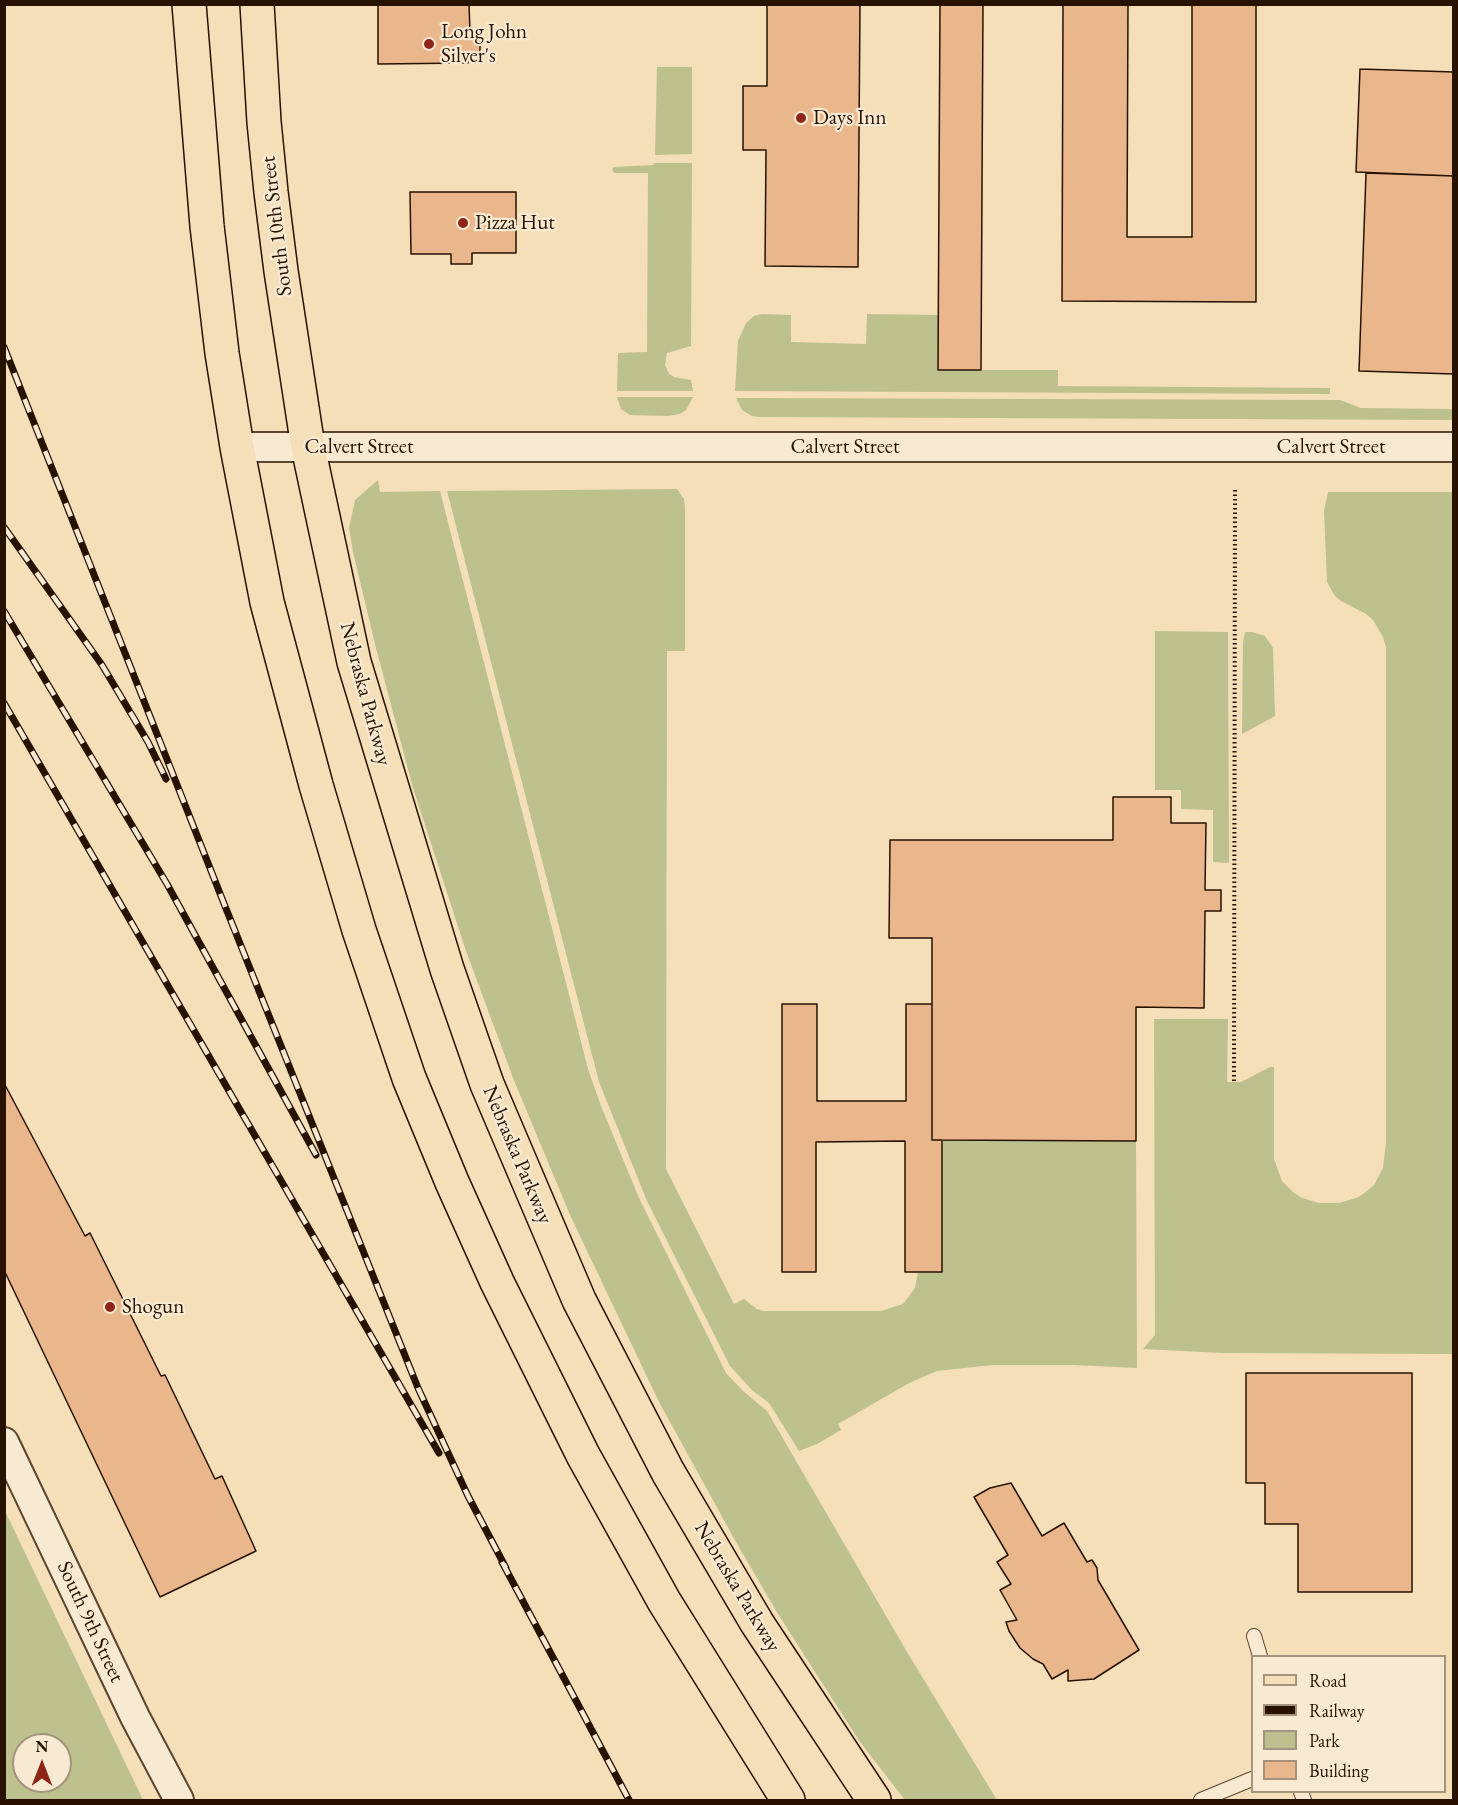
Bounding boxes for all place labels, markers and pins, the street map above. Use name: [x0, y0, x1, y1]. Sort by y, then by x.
place label: Long John Silver's: [441, 19, 527, 69]
marker: Long John Silver's: [422, 37, 436, 51]
place label: Days Inn: [813, 105, 886, 131]
marker: Days Inn: [794, 111, 808, 125]
place label: Pizza Hut: [475, 210, 555, 236]
marker: Pizza Hut: [456, 216, 470, 230]
place label: Shogun: [122, 1294, 184, 1320]
marker: Shogun: [103, 1300, 117, 1314]

